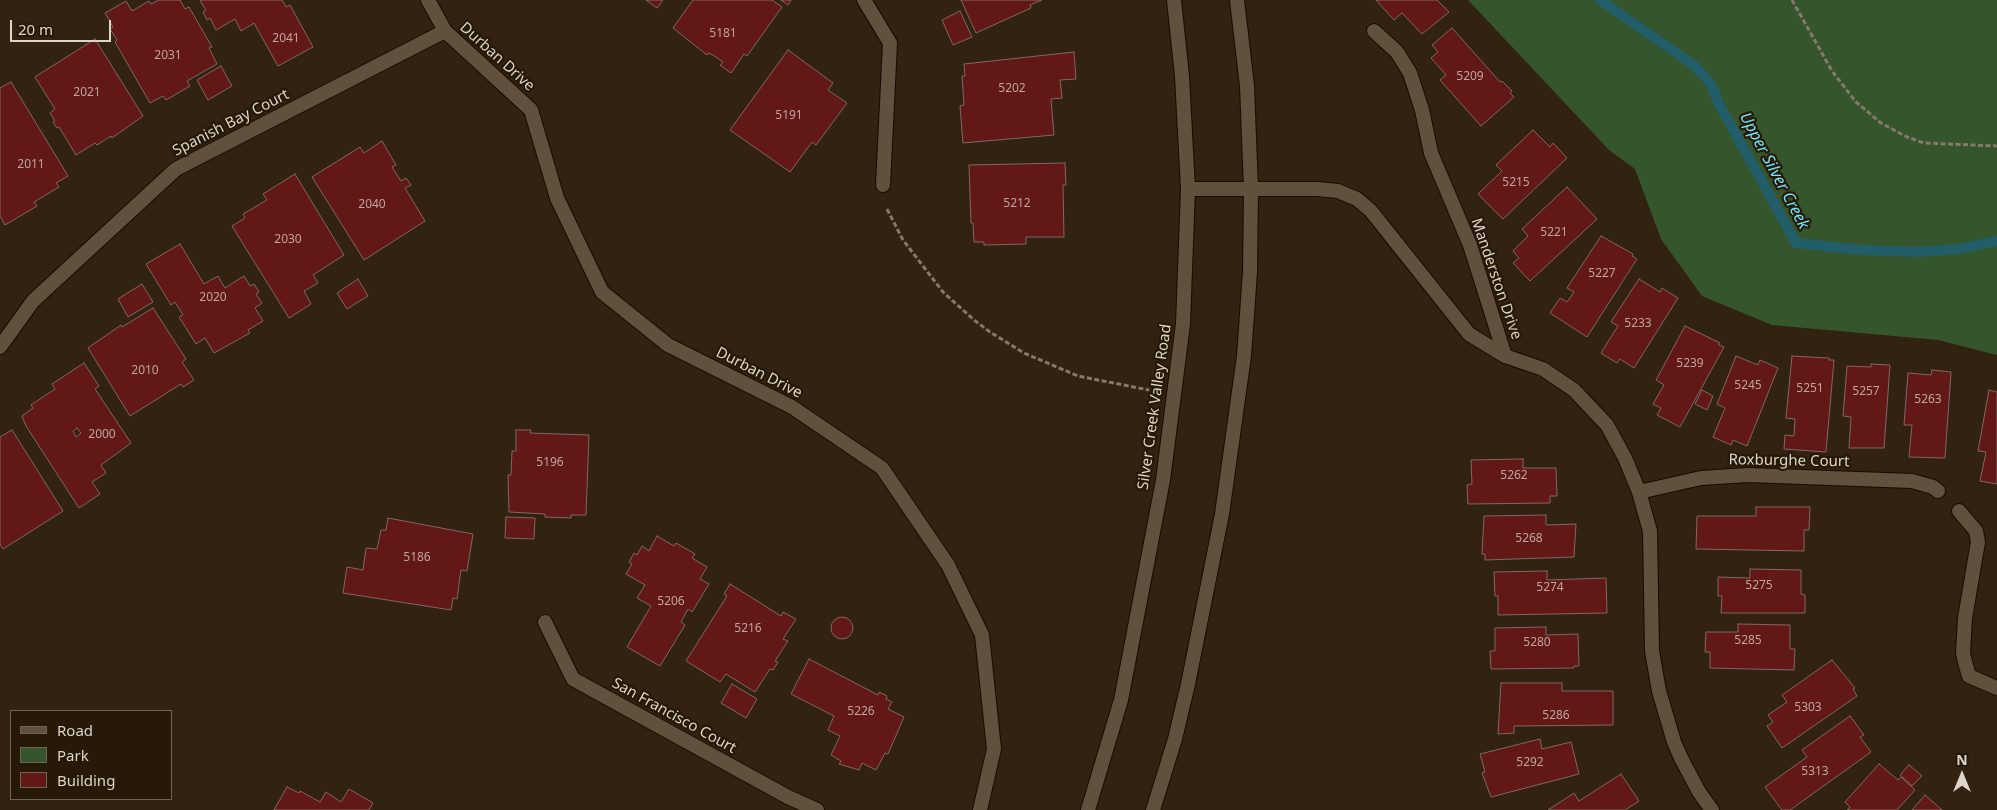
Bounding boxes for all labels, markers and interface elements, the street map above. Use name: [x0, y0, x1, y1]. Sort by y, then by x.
scale bar: [12, 10, 114, 42]
text: 20 m: [18, 19, 53, 39]
street label: Durban Drive: [456, 19, 538, 95]
house number: 5181: [709, 27, 737, 41]
house number: 2041: [272, 32, 300, 46]
house number: 2031: [154, 49, 182, 63]
house number: 5209: [1456, 70, 1484, 84]
house number: 5202: [998, 82, 1026, 96]
house number: 2021: [73, 86, 101, 100]
street label: Spanish Bay Court: [170, 86, 292, 160]
house number: 5191: [775, 109, 803, 123]
water label: Upper Silver Creek: [1735, 109, 1813, 233]
house number: 2011: [17, 158, 45, 172]
house number: 5215: [1502, 176, 1530, 190]
house number: 5212: [1003, 197, 1031, 211]
house number: 2040: [358, 198, 386, 212]
street label: Manderston Drive: [1467, 216, 1525, 342]
house number: 5221: [1540, 226, 1568, 240]
house number: 2030: [274, 233, 302, 247]
house number: 5227: [1588, 267, 1616, 281]
house number: 2020: [199, 291, 227, 305]
house number: 5233: [1624, 317, 1652, 331]
street label: Silver Creek Valley Road: [1134, 323, 1176, 491]
street label: Durban Drive: [713, 344, 805, 402]
house number: 5239: [1676, 357, 1704, 371]
house number: 2010: [131, 364, 159, 378]
house number: 5245: [1734, 379, 1762, 393]
house number: 5251: [1796, 382, 1824, 396]
house number: 5257: [1852, 385, 1880, 399]
house number: 5263: [1914, 393, 1942, 407]
house number: 2000: [88, 428, 116, 442]
street label: Roxburghe Court: [1728, 451, 1850, 471]
house number: 5196: [536, 456, 564, 470]
house number: 5262: [1500, 469, 1528, 483]
house number: 5268: [1515, 532, 1543, 546]
house number: 5186: [403, 551, 431, 565]
house number: 5275: [1745, 579, 1773, 593]
house number: 5274: [1536, 581, 1564, 595]
house number: 5206: [657, 595, 685, 609]
house number: 5216: [734, 622, 762, 636]
house number: 5285: [1734, 634, 1762, 648]
house number: 5280: [1523, 636, 1551, 650]
street label: San Francisco Court: [609, 674, 739, 758]
house number: 5303: [1794, 701, 1822, 715]
house number: 5226: [847, 705, 875, 719]
house number: 5286: [1542, 709, 1570, 723]
legend: [10, 710, 172, 800]
text: Road: [57, 720, 93, 740]
text: Park: [57, 745, 89, 765]
north arrow: [1937, 750, 1987, 800]
text: N: [1956, 750, 1968, 769]
house number: 5292: [1516, 756, 1544, 770]
house number: 5313: [1801, 765, 1829, 779]
text: Building: [57, 770, 115, 790]

